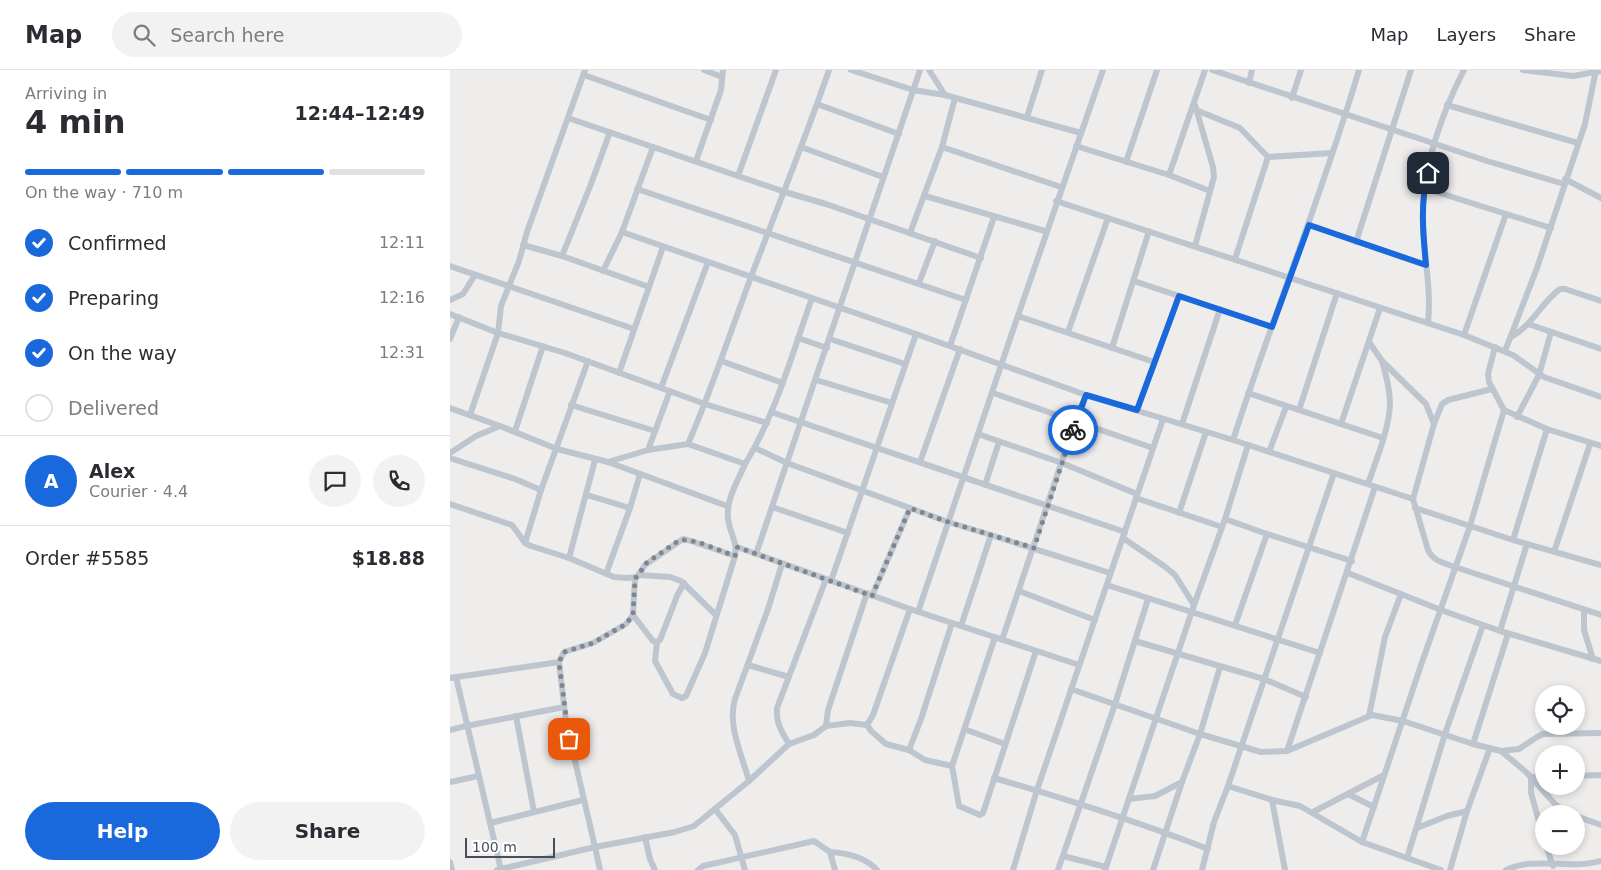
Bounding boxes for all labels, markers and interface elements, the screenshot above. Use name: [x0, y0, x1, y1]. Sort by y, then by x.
search box: [112, 12, 462, 57]
text: Map: [25, 21, 82, 49]
icon: search: [130, 21, 158, 49]
text: Search here: [170, 24, 284, 46]
text: Map: [1370, 24, 1408, 45]
text: Layers: [1436, 24, 1496, 45]
text: Share: [1524, 24, 1576, 45]
text: Arriving in: [25, 84, 107, 103]
text: 12:44–12:49: [295, 102, 425, 124]
text: 4 min: [25, 103, 126, 141]
pin: [1407, 152, 1449, 194]
icon: home: [1414, 159, 1442, 187]
text: On the way · 710 m: [25, 183, 183, 202]
icon: check: [25, 229, 53, 257]
text: Confirmed: [68, 232, 167, 254]
text: 12:11: [379, 233, 425, 252]
icon: check: [25, 284, 53, 312]
text: Preparing: [68, 287, 159, 309]
text: 12:16: [379, 288, 425, 307]
icon: check: [25, 339, 53, 367]
text: On the way: [68, 342, 177, 364]
text: 12:31: [379, 343, 425, 362]
text: Delivered: [68, 397, 159, 419]
courier: [1048, 405, 1098, 455]
icon: bike: [1059, 416, 1087, 444]
button: chat: [309, 455, 361, 507]
button: phone: [373, 455, 425, 507]
text: Alex: [89, 460, 135, 482]
text: A: [44, 470, 58, 492]
text: Courier · 4.4: [89, 482, 188, 501]
text: Order #5585: [25, 547, 149, 569]
text: $18.88: [352, 547, 425, 569]
map controls: [1535, 685, 1585, 855]
button: locate: [1535, 685, 1585, 735]
pin: [548, 718, 590, 760]
icon: bag: [555, 725, 583, 753]
button: +: [1535, 745, 1585, 795]
button: Help: [25, 802, 220, 860]
button: Share: [230, 802, 425, 860]
button: −: [1535, 805, 1585, 855]
scale bar: [465, 835, 555, 858]
text: 100 m: [472, 839, 517, 855]

